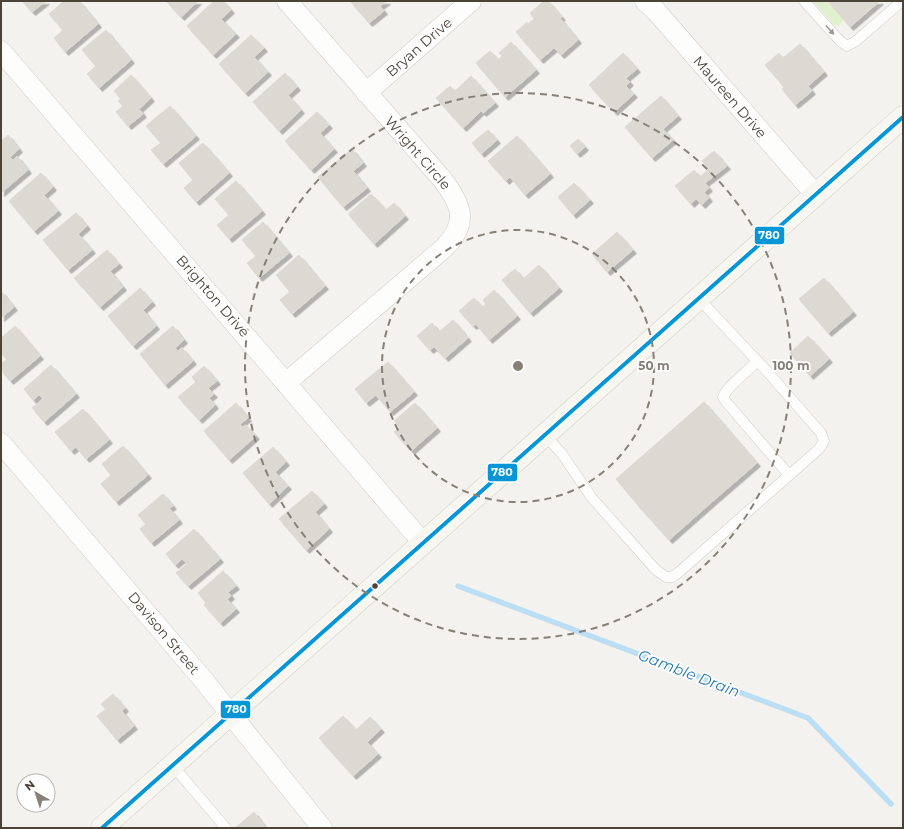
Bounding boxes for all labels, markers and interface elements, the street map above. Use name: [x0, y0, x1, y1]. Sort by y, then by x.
street label: Bryan Drive: [382, 13, 456, 81]
one-way arrow: [826, 25, 835, 35]
street label: Maureen Drive: [689, 52, 771, 142]
street label: Wright Circle: [381, 112, 455, 194]
line badge: 780: [754, 226, 785, 245]
text: 780: [758, 228, 780, 242]
street label: Brighton Drive: [172, 251, 254, 341]
text: 50 m: [638, 358, 670, 373]
text: 100 m: [773, 358, 809, 373]
centre of rings: [511, 359, 525, 373]
line badge: 780: [487, 463, 518, 482]
text: 780: [491, 465, 513, 479]
unlabelled marker: [370, 581, 380, 591]
street label: Davison Street: [124, 588, 204, 678]
water label: Gamble Drain: [635, 645, 743, 701]
line badge: 780: [220, 700, 251, 719]
text: 780: [225, 702, 247, 716]
north arrow: [16, 773, 56, 813]
text: N: [22, 777, 38, 793]

